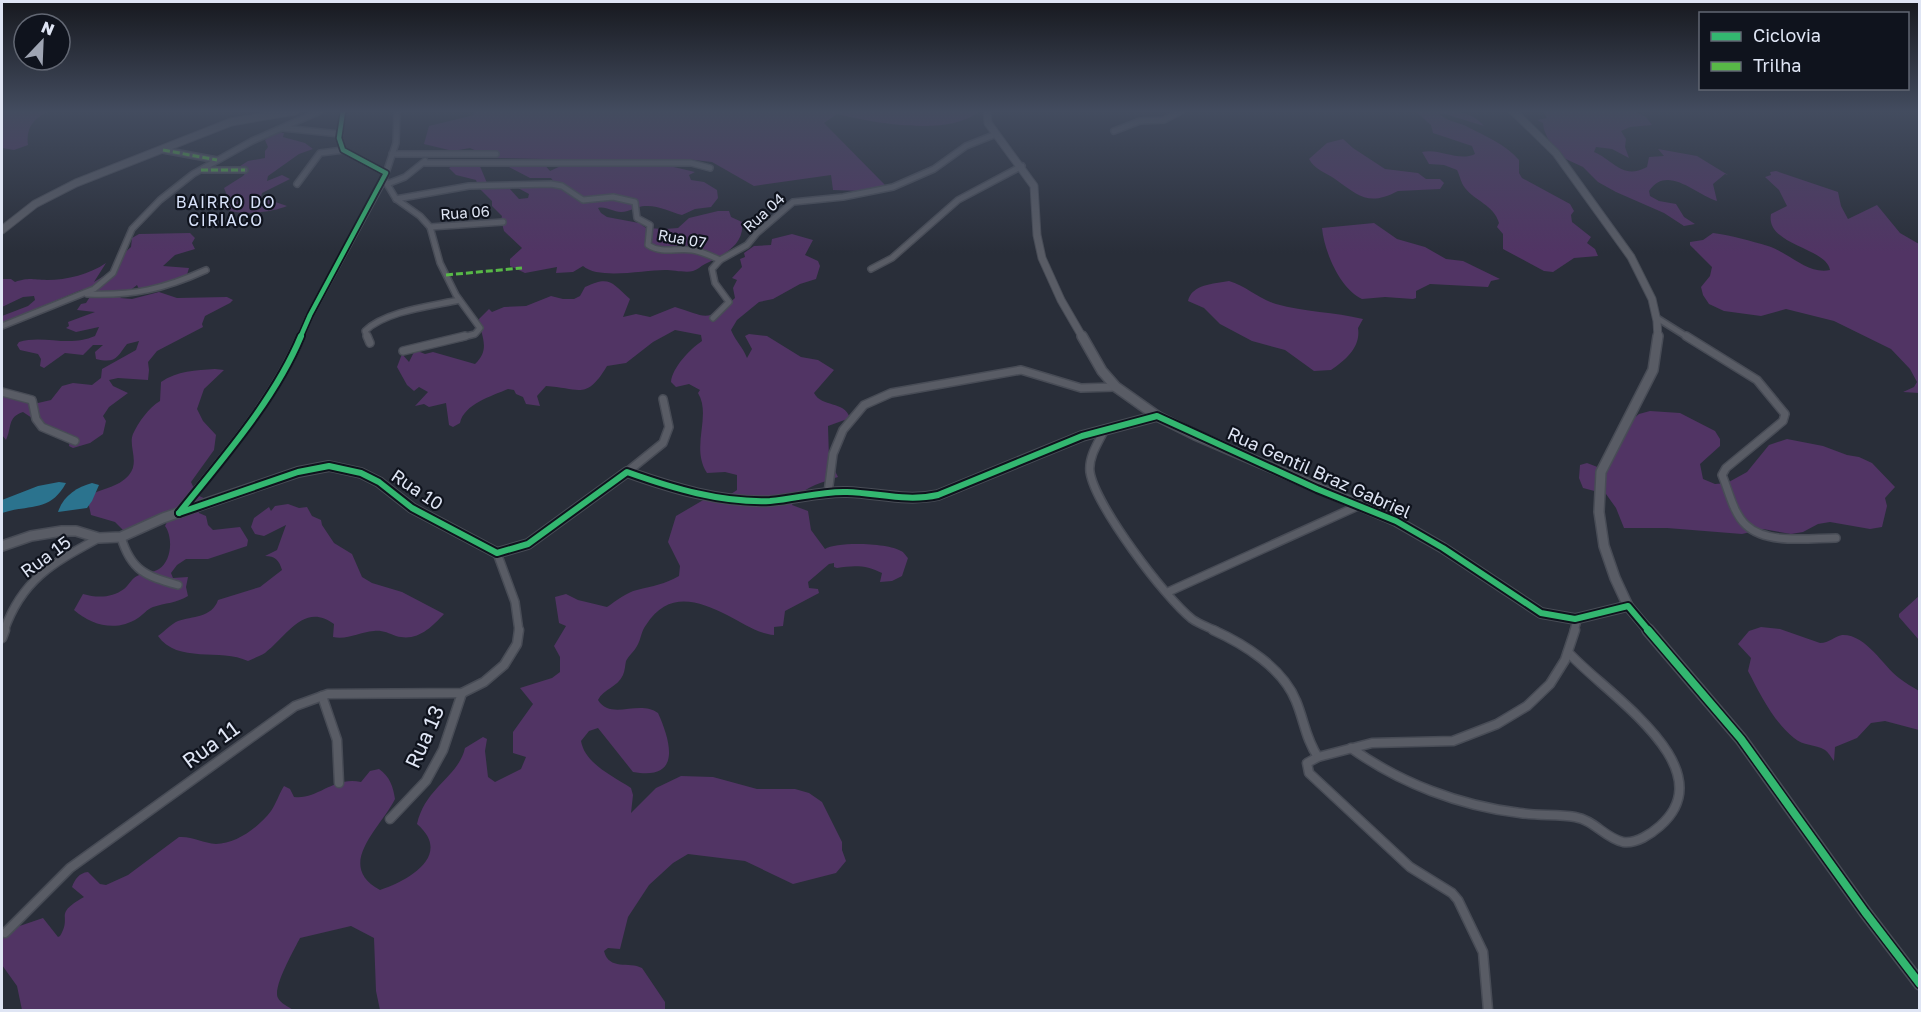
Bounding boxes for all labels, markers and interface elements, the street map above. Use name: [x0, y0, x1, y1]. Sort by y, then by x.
north arrow: [12, 12, 72, 72]
legend: [1699, 12, 1909, 90]
text: N: [38, 17, 57, 40]
text: Ciclovia: [1753, 24, 1821, 46]
text: Trilha: [1753, 54, 1801, 76]
street label: Rua 04: [739, 189, 788, 236]
district label: BAIRRO DO CIRIACO: [176, 192, 276, 230]
street label: Rua 06: [440, 201, 490, 223]
street label: Rua 07: [657, 225, 708, 251]
street label: Rua Gentil Braz Gabriel: [1224, 422, 1415, 523]
street label: Rua 10: [388, 464, 447, 514]
street label: Rua 15: [16, 531, 75, 582]
street label: Rua 13: [399, 701, 449, 772]
street label: Rua 11: [177, 715, 244, 774]

